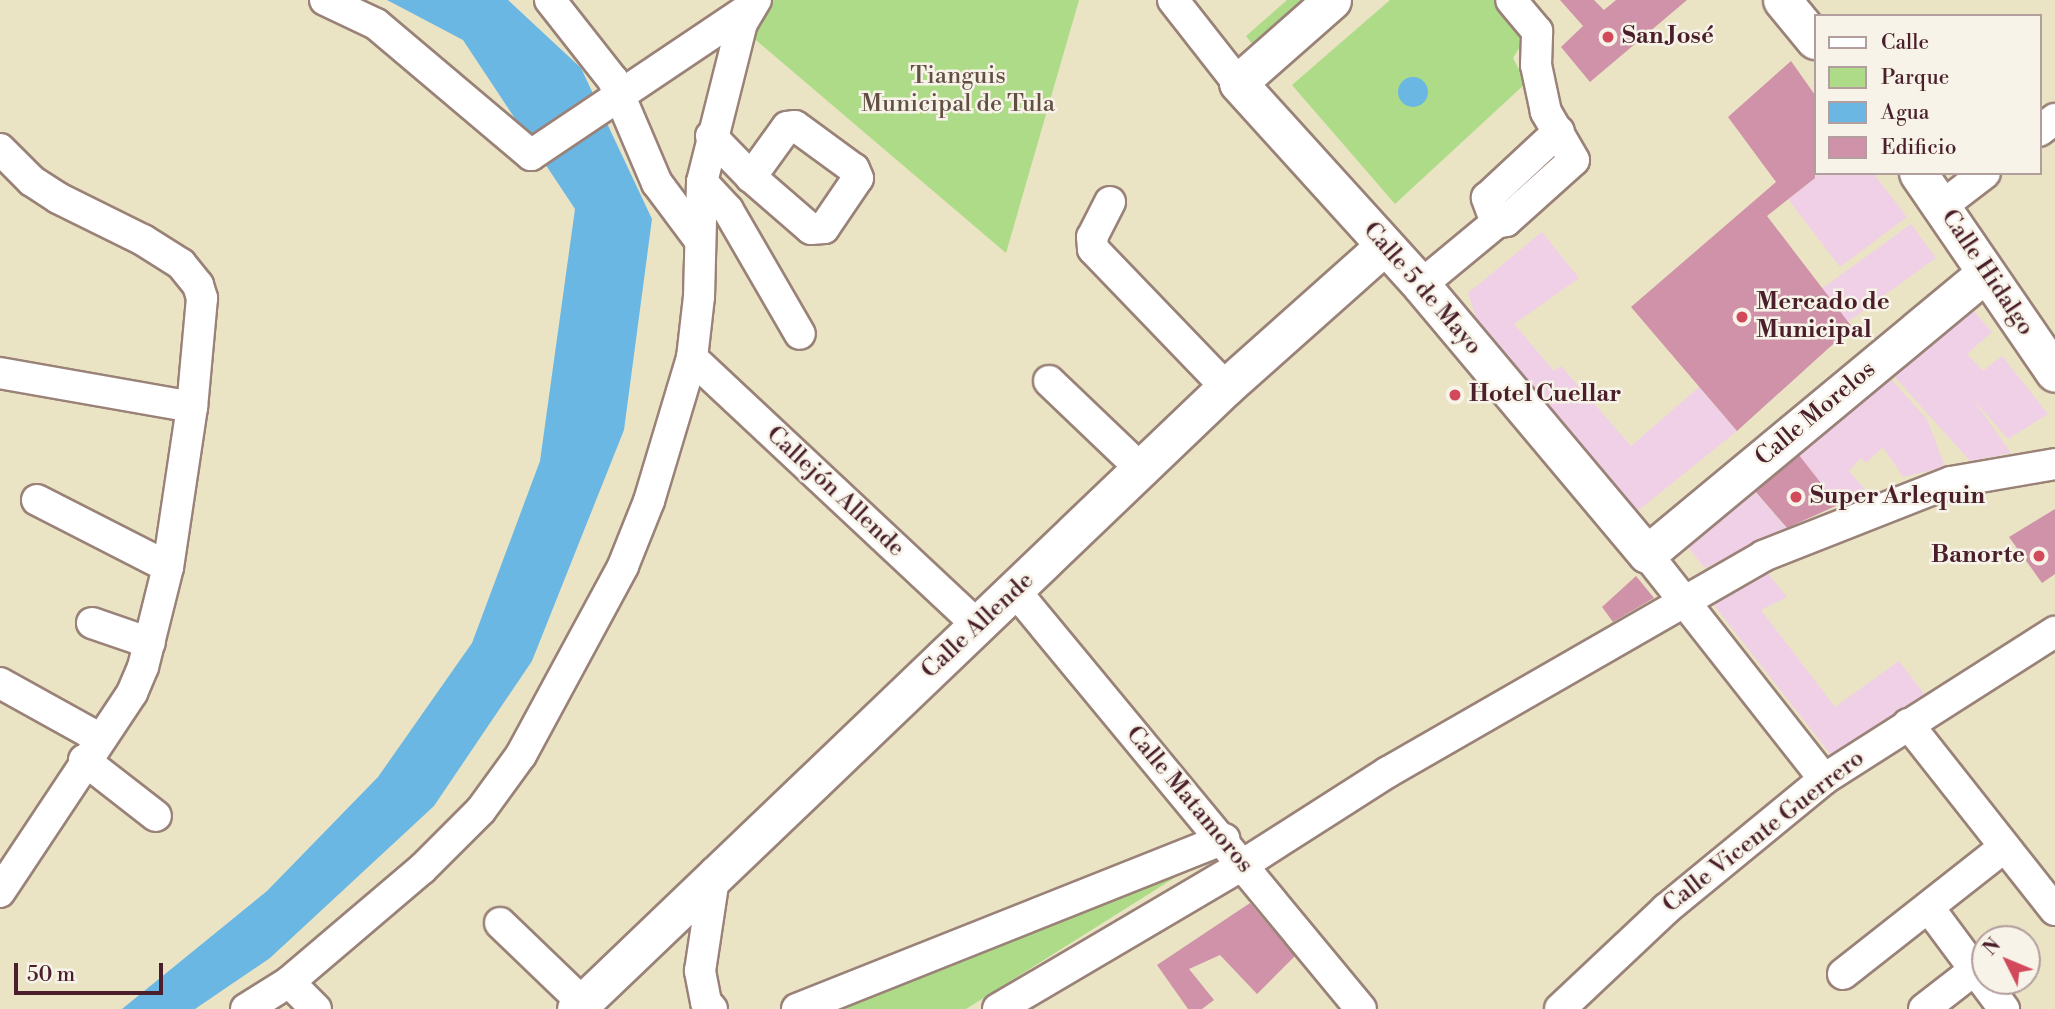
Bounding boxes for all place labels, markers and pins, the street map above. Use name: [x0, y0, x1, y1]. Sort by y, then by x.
place label: San José: [1622, 23, 1714, 51]
marker: San José: [1600, 29, 1616, 45]
place label: Mercado de Municipal: [1756, 289, 1890, 345]
marker: Mercado de Municipal: [1734, 309, 1750, 325]
place label: Hotel Cuellar: [1469, 381, 1621, 409]
marker: Hotel Cuellar: [1447, 387, 1463, 403]
place label: Super Arlequin: [1810, 483, 1985, 511]
marker: Super Arlequin: [1788, 489, 1804, 505]
place label: Banorte: [1931, 542, 2025, 570]
marker: Banorte: [2031, 548, 2047, 564]

